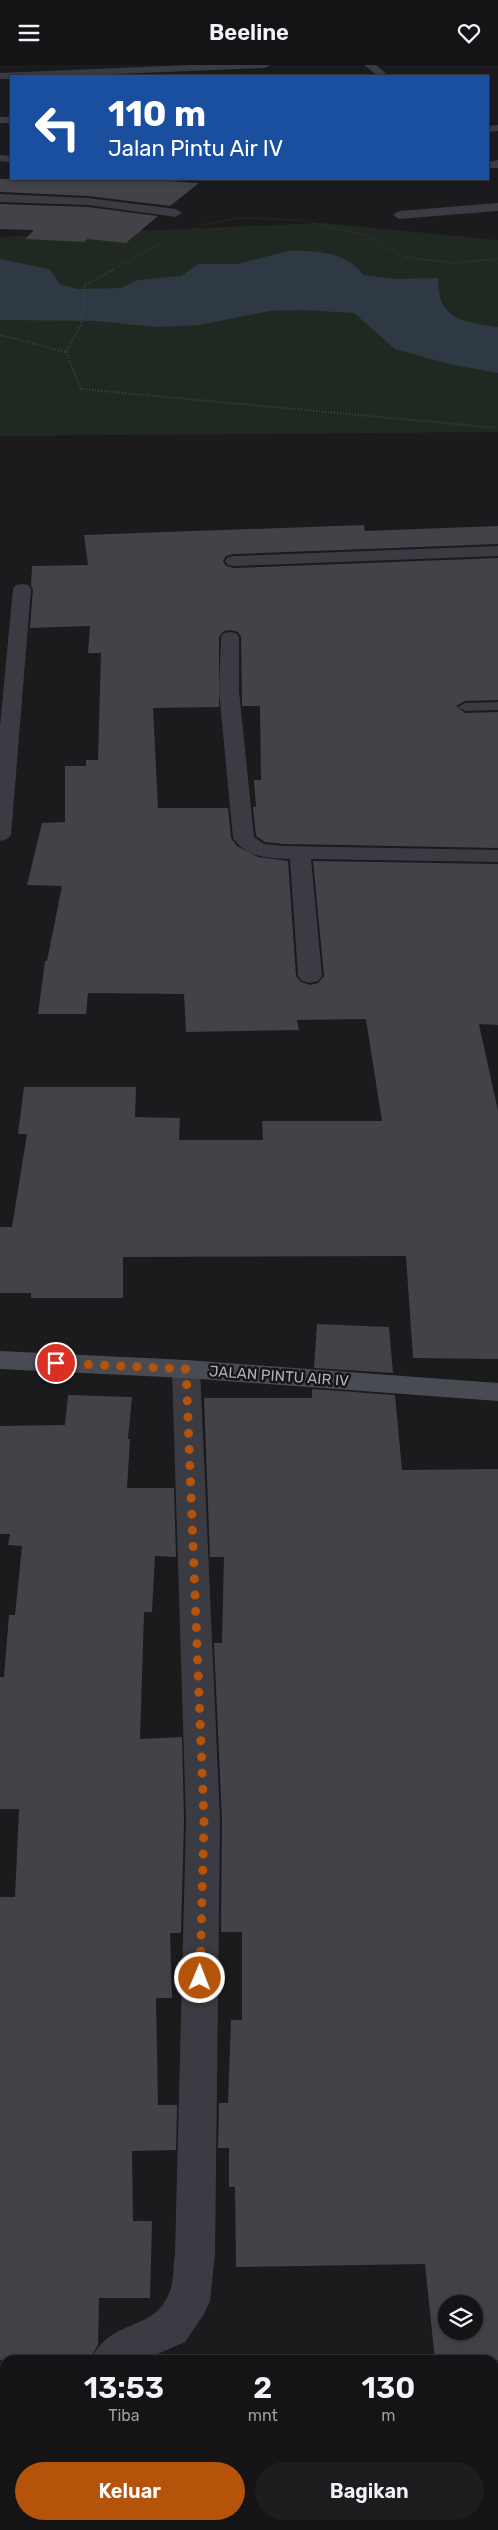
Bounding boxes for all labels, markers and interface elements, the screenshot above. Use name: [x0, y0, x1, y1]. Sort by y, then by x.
icon: menu: [15, 19, 43, 47]
text: Beeline: [209, 19, 289, 46]
icon: heart: [455, 19, 483, 47]
text: 110 m: [108, 93, 206, 135]
icon: left: [25, 95, 90, 160]
text: Jalan Pintu Air IV: [108, 135, 283, 162]
pin: [35, 1342, 77, 1384]
icon: arrive: [42, 1349, 70, 1377]
street label: JALAN PINTU AIR IV: [208, 1362, 350, 1390]
position arrow: [173, 1951, 225, 2003]
map controls: [438, 2295, 483, 2340]
button: layers: [438, 2295, 483, 2340]
text: 13:53: [84, 2370, 164, 2406]
text: 2: [253, 2370, 272, 2406]
text: 130: [362, 2370, 415, 2406]
text: Tiba: [108, 2406, 140, 2425]
text: mnt: [248, 2406, 278, 2425]
text: m: [381, 2406, 396, 2425]
button: Keluar: [15, 2462, 245, 2520]
button: Bagikan: [255, 2462, 484, 2520]

